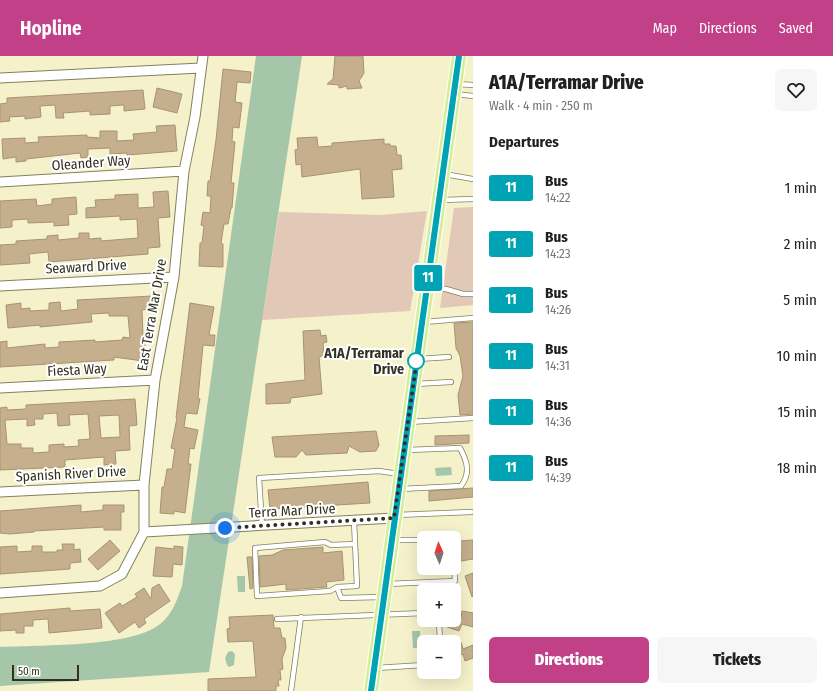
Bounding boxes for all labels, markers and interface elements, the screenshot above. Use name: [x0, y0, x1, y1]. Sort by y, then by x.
text: Hopline: [20, 17, 82, 40]
text: Map: [653, 20, 677, 37]
text: Directions: [699, 20, 757, 37]
text: Saved: [779, 20, 813, 37]
button: heart: [775, 69, 817, 111]
text: A1A/Terramar Drive: [489, 71, 644, 94]
text: Walk · 4 min · 250 m: [489, 98, 593, 113]
text: Departures: [489, 133, 559, 151]
street label: Oleander Way: [51, 152, 132, 174]
text: Bus: [545, 172, 568, 190]
text: 11: [505, 179, 517, 196]
text: 1 min: [784, 179, 817, 197]
text: 14:22: [545, 190, 571, 205]
text: Bus: [545, 228, 568, 246]
text: 11: [505, 235, 517, 252]
text: 2 min: [784, 235, 817, 253]
text: 14:23: [545, 246, 571, 261]
street label: Seaward Drive: [45, 256, 127, 278]
street label: East Terra Mar Drive: [134, 257, 170, 372]
line badge: 11: [410, 265, 446, 291]
text: 11: [422, 269, 434, 286]
text: Bus: [545, 284, 568, 302]
text: 11: [505, 291, 517, 308]
text: 5 min: [783, 291, 817, 309]
text: 14:26: [545, 302, 571, 317]
text: Bus: [545, 340, 568, 358]
place label: A1A/Terramar Drive: [323, 345, 405, 378]
text: 11: [505, 347, 517, 364]
text: 10 min: [777, 347, 817, 365]
marker: A1A/Terramar Drive: [407, 352, 425, 370]
text: 14:31: [545, 358, 570, 373]
street label: Fiesta Way: [47, 360, 108, 380]
text: Bus: [545, 396, 568, 414]
text: 11: [505, 403, 517, 420]
text: 15 min: [778, 403, 817, 421]
text: 14:36: [545, 414, 572, 429]
text: Bus: [545, 452, 568, 470]
text: 11: [505, 459, 517, 476]
text: 18 min: [777, 459, 817, 477]
street label: Spanish River Drive: [15, 463, 127, 485]
text: 14:39: [545, 470, 571, 485]
street label: Terra Mar Drive: [248, 500, 336, 522]
your location: [215, 518, 235, 538]
north arrow: [417, 531, 461, 575]
map controls: [417, 531, 461, 679]
button: +: [417, 583, 461, 627]
button: −: [417, 635, 461, 679]
button: Directions: [489, 637, 649, 683]
button: Tickets: [657, 637, 817, 683]
scale bar: [12, 663, 79, 682]
text: 50 m: [18, 665, 40, 678]

